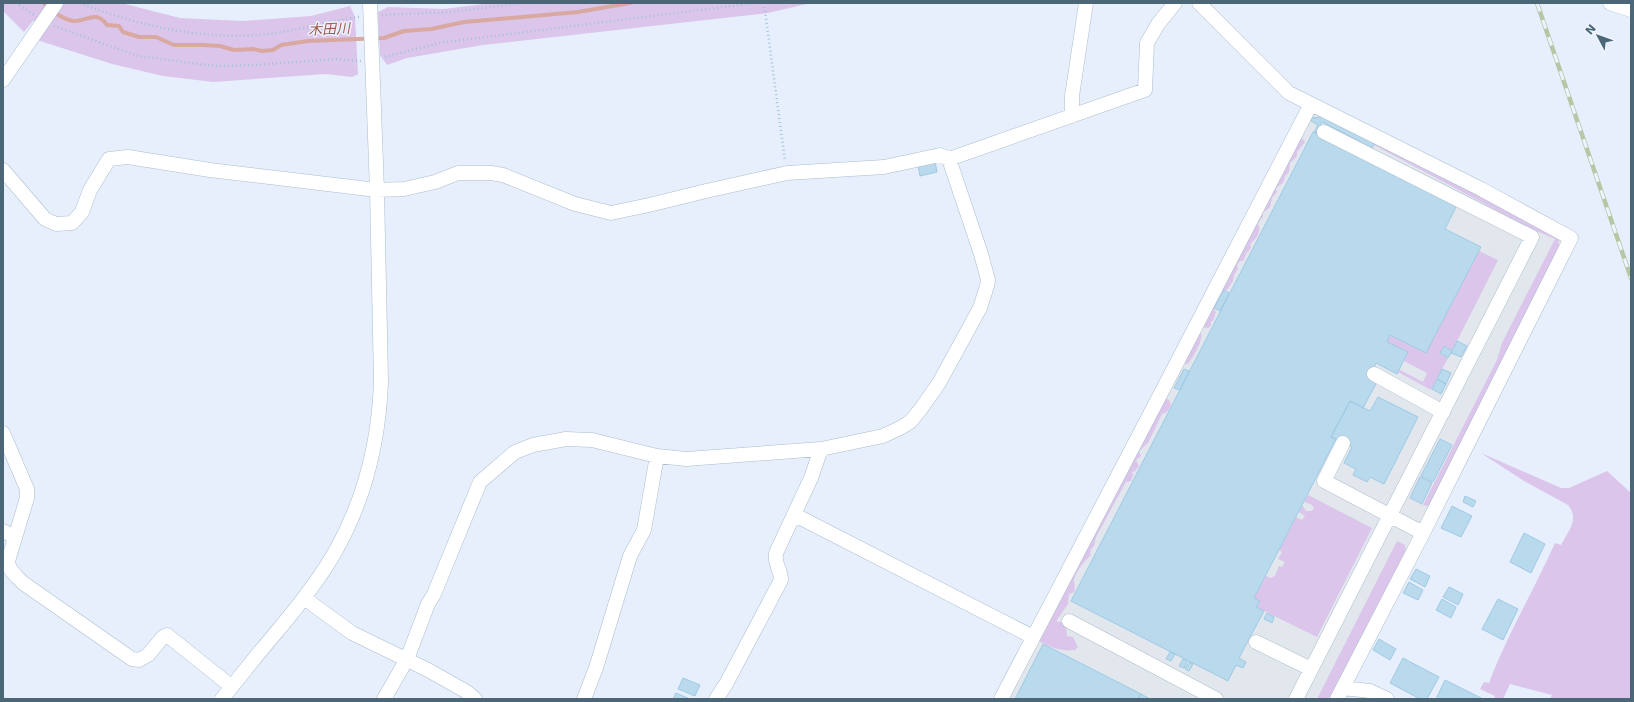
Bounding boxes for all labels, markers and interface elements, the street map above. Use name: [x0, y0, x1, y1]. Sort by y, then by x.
north arrow: [1578, 16, 1618, 56]
water label: 木田川: [308, 20, 352, 38]
text: N: [1583, 22, 1599, 38]

